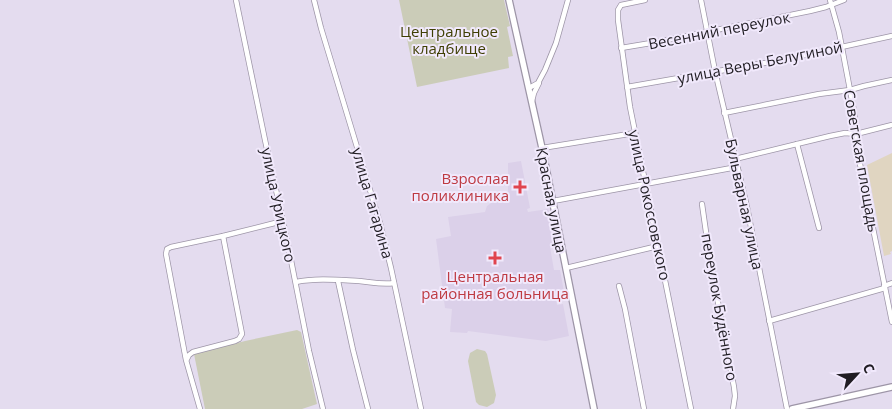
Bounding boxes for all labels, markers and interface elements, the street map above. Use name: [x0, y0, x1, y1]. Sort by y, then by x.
street label: Весенний переулок: [646, 6, 792, 54]
park label: Центральное кладбище: [400, 21, 498, 58]
street label: улица Веры Белугиной: [676, 36, 844, 88]
street label: Советская площадь: [840, 88, 884, 234]
street label: улица Рокоссовского: [624, 128, 676, 282]
street label: Бульварная улица: [721, 137, 769, 271]
street label: улица Гагарина: [348, 145, 398, 261]
street label: Красная улица: [532, 145, 572, 255]
street label: улица Урицкого: [257, 146, 301, 264]
place label: Взрослая поликлиника: [412, 168, 509, 205]
marker: Взрослая поликлиника: [513, 180, 527, 194]
street label: переулок Будённого: [697, 232, 743, 382]
marker: Центральная районная больница: [488, 251, 502, 265]
place label: Центральная районная больница: [421, 266, 569, 303]
north arrow: [832, 349, 882, 399]
text: С: [859, 360, 880, 376]

